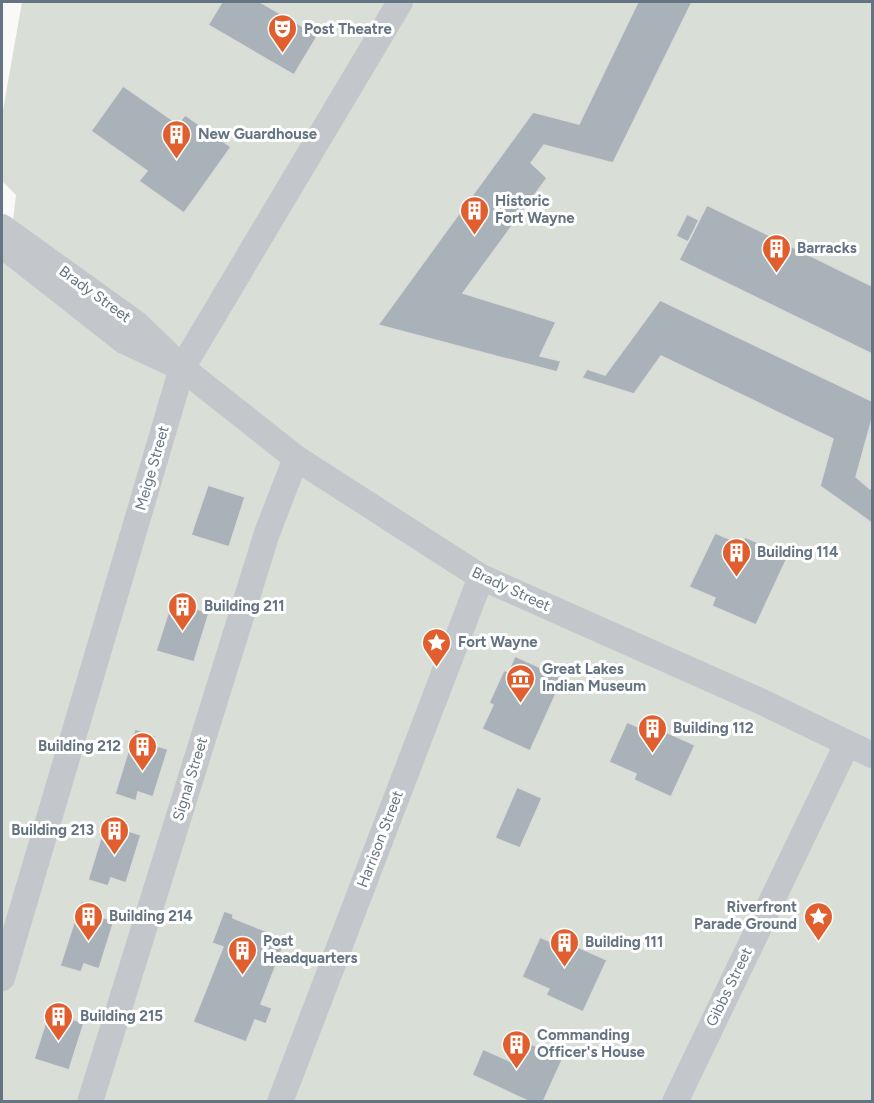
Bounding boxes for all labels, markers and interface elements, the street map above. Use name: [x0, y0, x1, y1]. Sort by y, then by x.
theatre icon: Post Theatre: [267, 13, 299, 55]
place label: Post Theatre: [304, 20, 393, 38]
building icon: New Guardhouse: [161, 118, 193, 160]
place label: New Guardhouse: [198, 125, 318, 143]
place label: Historic Fort Wayne: [495, 192, 575, 227]
building icon: Historic Fort Wayne: [458, 194, 490, 236]
building icon: Barracks: [760, 232, 792, 274]
place label: Barracks: [797, 239, 857, 257]
street label: Brady Street: [56, 262, 135, 326]
street label: Meige Street: [131, 423, 173, 512]
building icon: Building 114: [720, 536, 752, 578]
place label: Building 114: [757, 543, 839, 561]
street label: Brady Street: [469, 563, 553, 615]
building icon: Building 211: [167, 590, 199, 632]
place label: Building 211: [204, 597, 285, 615]
place icon: Fort Wayne: [421, 626, 453, 668]
place label: Fort Wayne: [458, 633, 538, 651]
place label: Great Lakes Indian Museum: [542, 660, 646, 695]
museum icon: Great Lakes Indian Museum: [505, 662, 537, 704]
building icon: Building 112: [636, 712, 668, 754]
place label: Building 112: [673, 719, 754, 737]
building icon: Building 212: [126, 730, 158, 772]
street label: Signal Street: [169, 735, 211, 823]
place label: Building 212: [38, 737, 121, 755]
street label: Harrison Street: [353, 788, 407, 890]
building icon: Building 213: [99, 814, 131, 856]
place label: Building 213: [11, 821, 94, 839]
place label: Riverfront Parade Ground: [694, 898, 797, 933]
building icon: Building 214: [72, 900, 104, 942]
place icon: Riverfront Parade Ground: [802, 900, 834, 942]
place label: Building 214: [109, 907, 193, 925]
building icon: Building 111: [548, 926, 580, 968]
place label: Post Headquarters: [263, 932, 357, 967]
place label: Building 111: [585, 933, 663, 951]
building icon: Post Headquarters: [226, 934, 258, 976]
street label: Gibbs Street: [702, 944, 756, 1029]
building icon: Building 215: [43, 1000, 75, 1042]
place label: Building 215: [80, 1007, 163, 1025]
place label: Commanding Officer's House: [537, 1026, 645, 1061]
building icon: Commanding Officer's House: [500, 1028, 532, 1070]

